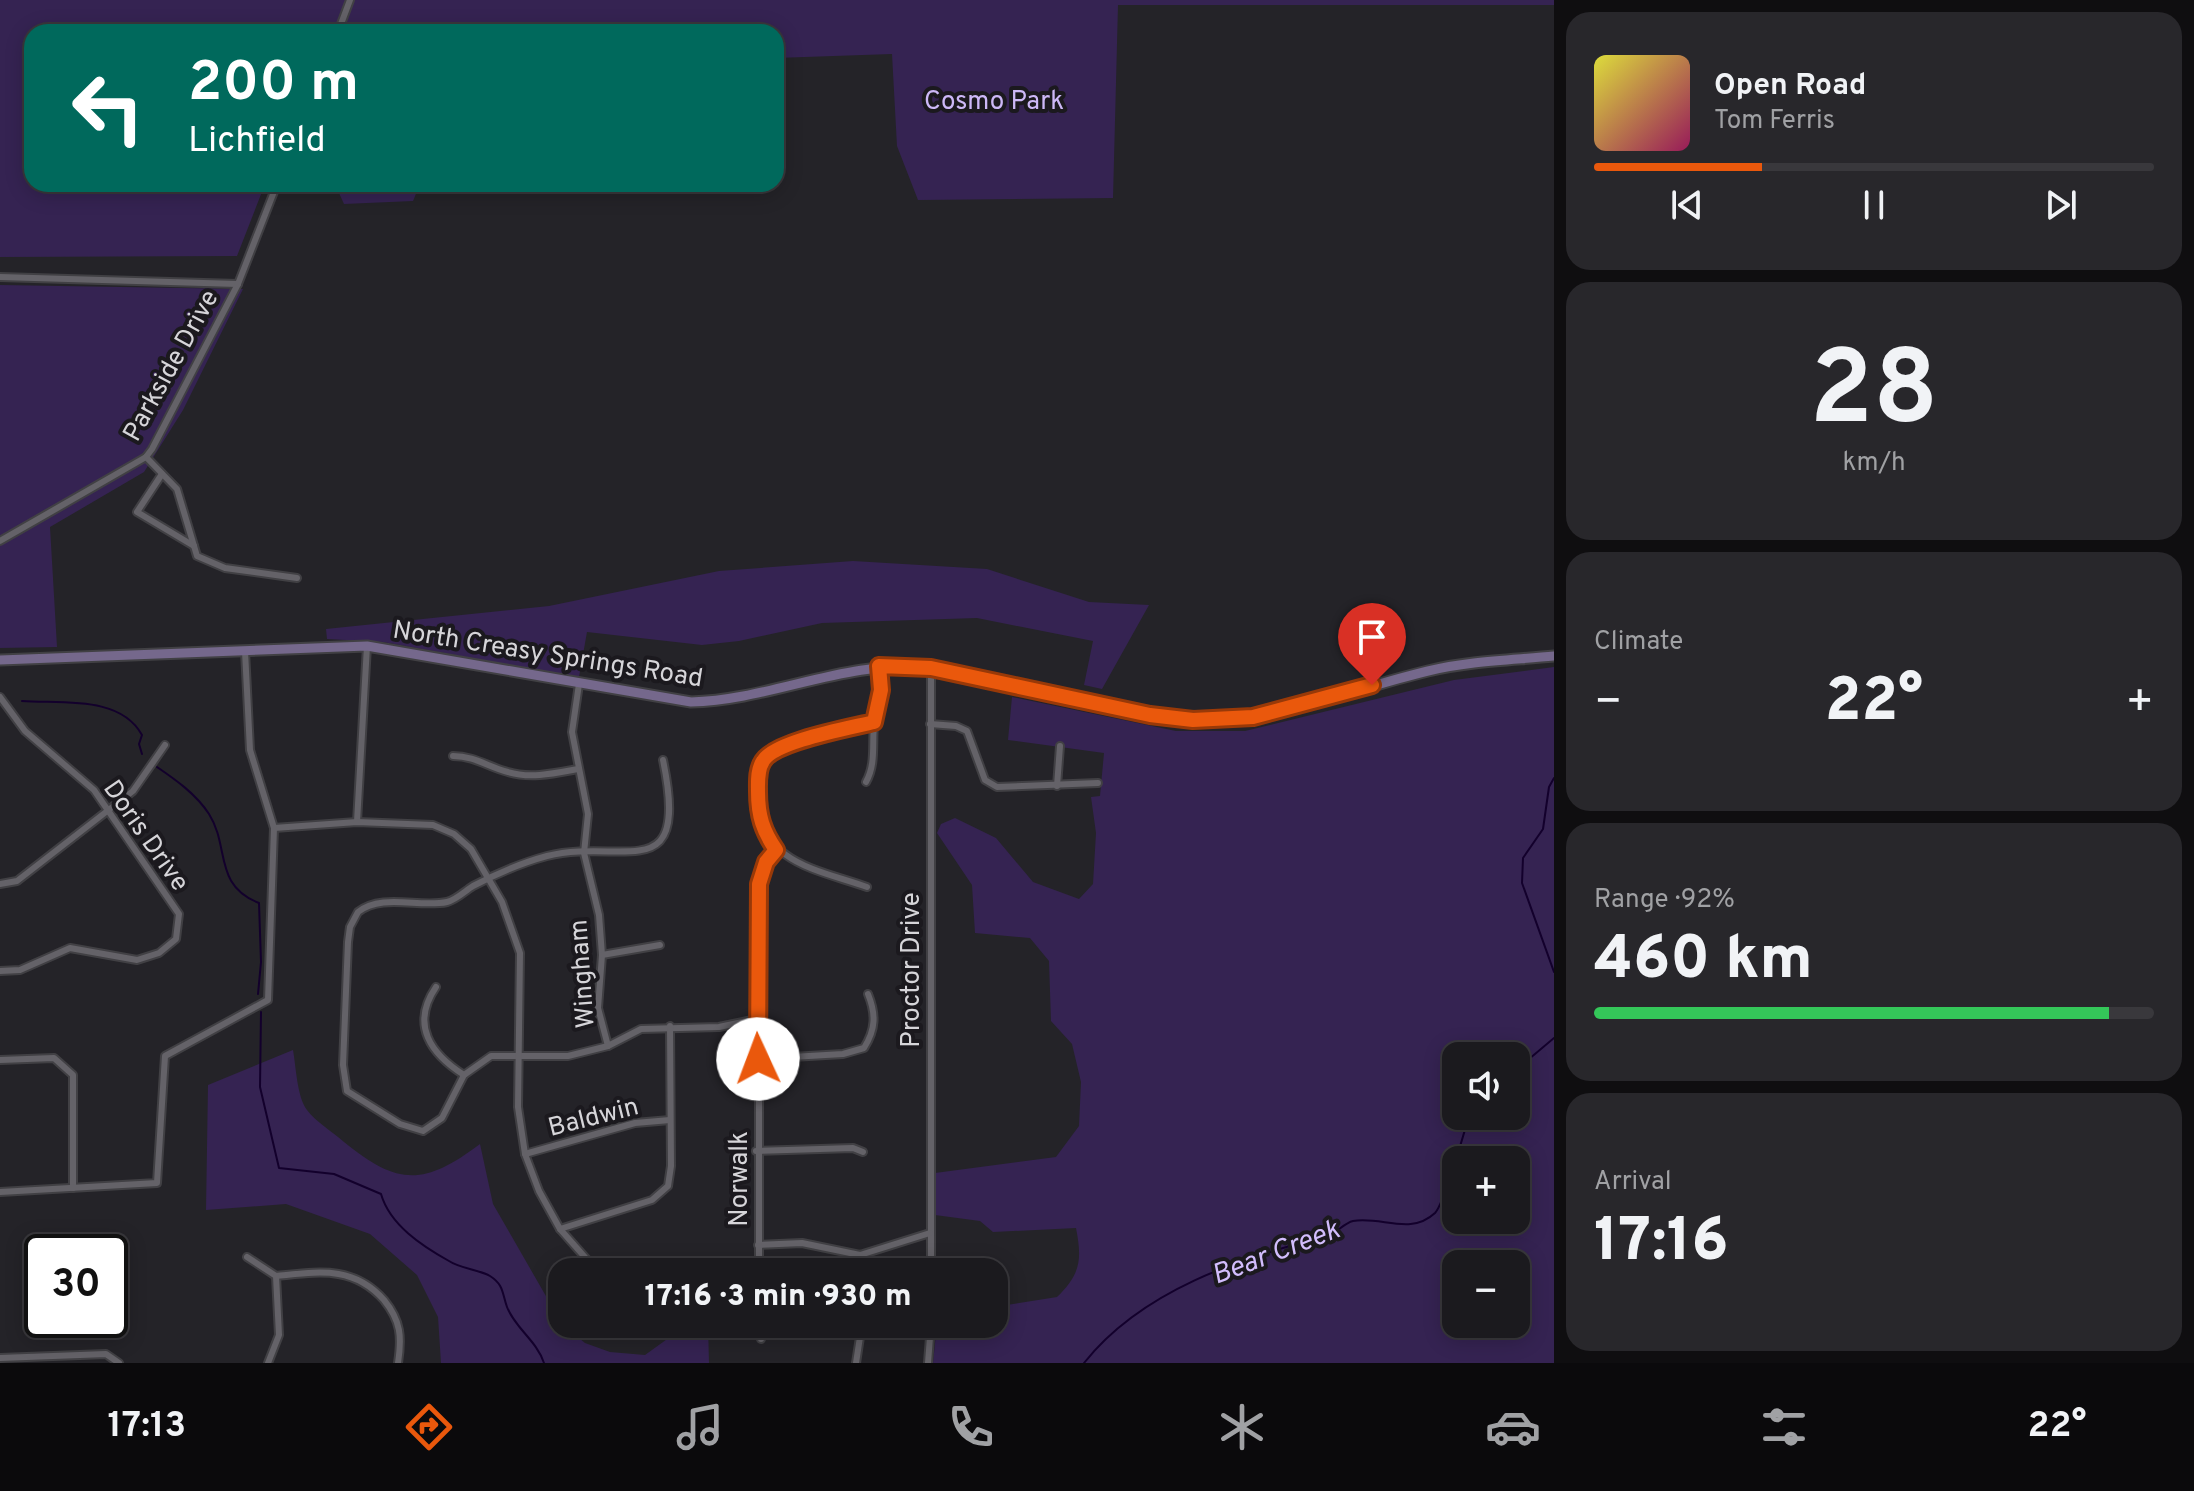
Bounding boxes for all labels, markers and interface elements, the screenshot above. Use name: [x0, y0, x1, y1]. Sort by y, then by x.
text: 200 m: [188, 50, 359, 120]
icon: left: [56, 56, 160, 160]
text: Open Road: [1714, 68, 1866, 105]
park label: Cosmo Park: [924, 86, 1064, 119]
text: Tom Ferris: [1714, 105, 1835, 138]
text: Lichfield: [188, 119, 326, 165]
icon: previous: [1665, 183, 1709, 227]
icon: pause: [1852, 183, 1896, 227]
icon: next: [2039, 183, 2083, 227]
street label: Parkside Drive: [117, 285, 227, 448]
text: 28: [1809, 329, 1939, 461]
text: km/h: [1842, 447, 1906, 480]
pin: [1338, 603, 1406, 685]
street label: North Creasy Springs Road: [390, 615, 705, 696]
icon: arrive: [1350, 615, 1394, 659]
text: Climate: [1594, 626, 1683, 659]
text: 22°: [1825, 666, 1923, 742]
text: −: [1594, 676, 1622, 732]
text: +: [2126, 676, 2154, 732]
street label: Doris Drive: [95, 774, 195, 898]
text: Range · 92%: [1594, 884, 1735, 917]
street label: Proctor Drive: [896, 892, 929, 1048]
street label: Wingham: [563, 918, 604, 1029]
text: 460 km: [1594, 924, 1813, 1000]
position arrow: [716, 1017, 800, 1101]
map controls: [1442, 1042, 1530, 1338]
button: sound: [1442, 1042, 1530, 1130]
street label: Baldwin: [545, 1091, 642, 1146]
street label: Norwalk: [724, 1131, 757, 1227]
button: +: [1442, 1146, 1530, 1234]
text: Arrival: [1594, 1166, 1672, 1199]
text: 17:16: [1594, 1206, 1729, 1282]
water label: Bear Creek: [1207, 1213, 1346, 1295]
speed limit sign: 30: [24, 1234, 128, 1338]
button: −: [1442, 1250, 1530, 1338]
text: 17:16 · 3 min · 930 m: [644, 1279, 912, 1316]
icon: directions: [401, 1399, 457, 1455]
icon: music: [672, 1399, 728, 1455]
icon: phone: [943, 1399, 999, 1455]
icon: climate: [1214, 1399, 1270, 1455]
icon: car: [1485, 1399, 1541, 1455]
icon: filters: [1756, 1399, 1812, 1455]
text: 17:13: [108, 1404, 186, 1450]
text: 22°: [2027, 1404, 2086, 1450]

